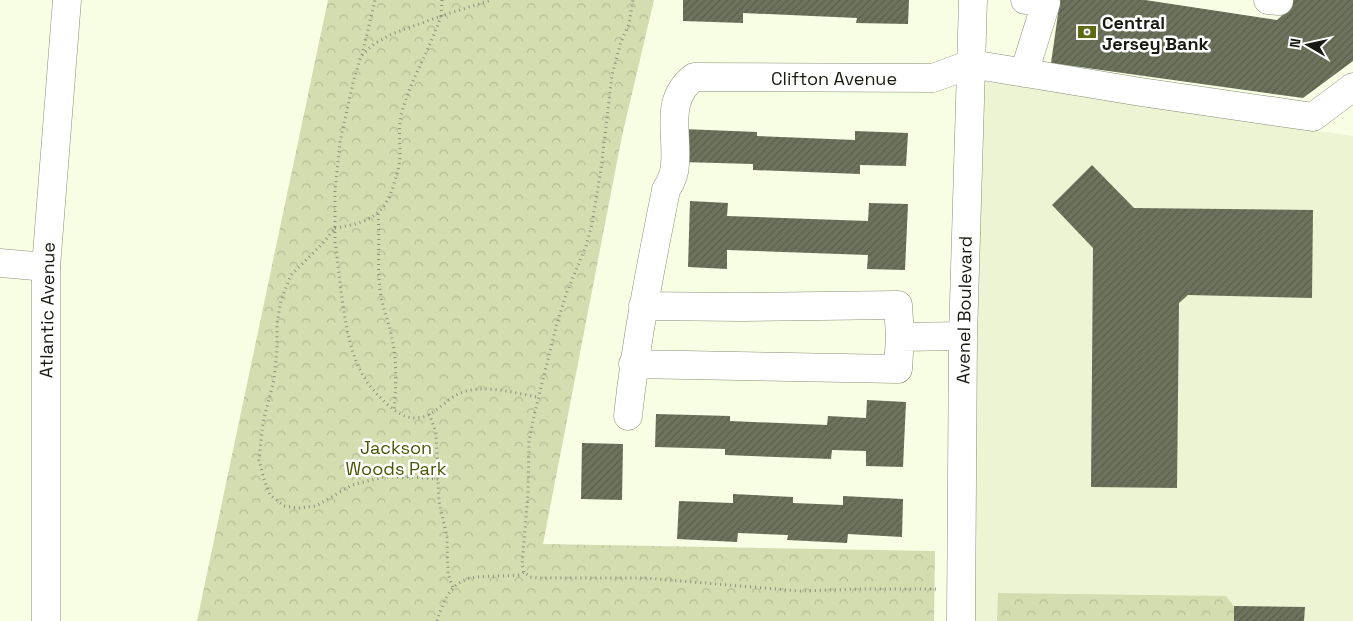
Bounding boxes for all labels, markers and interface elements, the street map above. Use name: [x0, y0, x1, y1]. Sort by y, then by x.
place label: Central Jersey Bank: [1102, 11, 1209, 55]
north arrow: [1283, 20, 1333, 70]
bank icon: Central Jersey Bank: [1076, 21, 1098, 43]
text: N: [1286, 37, 1305, 49]
street label: Clifton Avenue: [771, 67, 897, 90]
street label: Avenel Boulevard: [951, 236, 977, 384]
street label: Atlantic Avenue: [34, 242, 60, 378]
park label: Jackson Woods Park: [346, 436, 447, 480]

